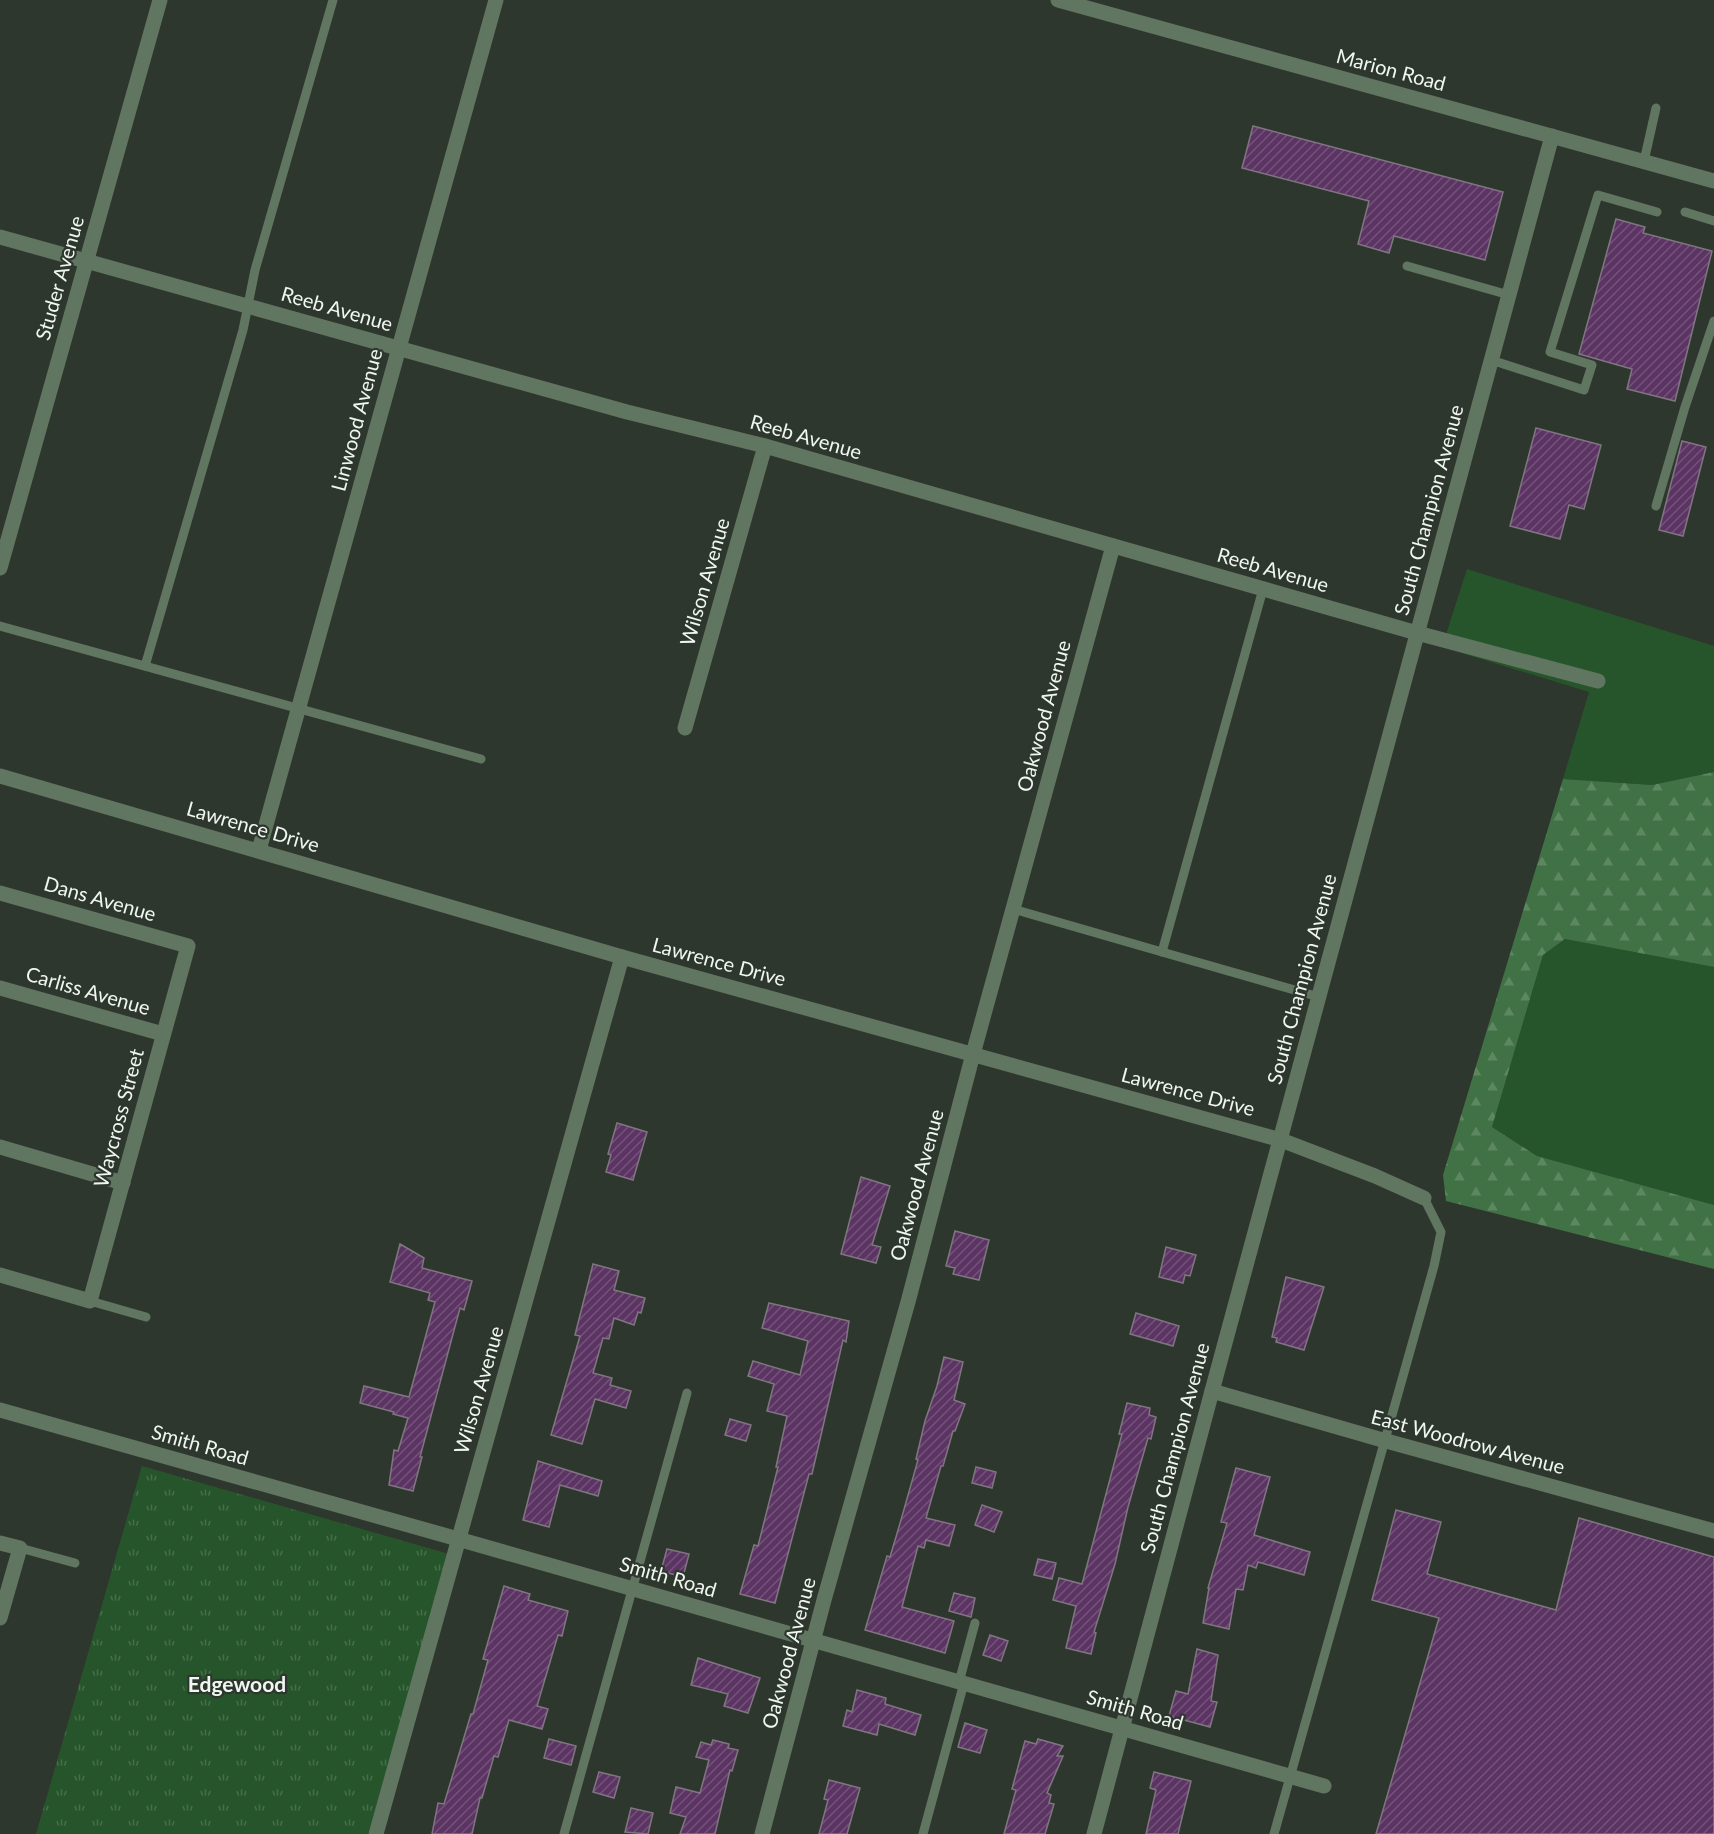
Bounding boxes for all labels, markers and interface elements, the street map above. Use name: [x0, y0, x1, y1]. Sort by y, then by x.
street label: Marion Road: [1334, 43, 1449, 95]
street label: Studer Avenue: [30, 213, 88, 343]
street label: Reeb Avenue: [279, 281, 396, 335]
street label: Linwood Avenue: [326, 346, 387, 494]
street label: South Champion Avenue: [1388, 402, 1468, 618]
street label: Reeb Avenue: [748, 409, 865, 463]
street label: Wilson Avenue: [674, 515, 734, 648]
street label: Reeb Avenue: [1215, 542, 1332, 596]
street label: Oakwood Avenue: [1011, 637, 1075, 794]
street label: Lawrence Drive: [184, 796, 323, 856]
street label: Dans Avenue: [42, 871, 159, 925]
street label: South Champion Avenue: [1261, 871, 1341, 1087]
street label: Lawrence Drive: [650, 932, 789, 990]
street label: Carliss Avenue: [23, 961, 153, 1019]
street label: Waycross Street: [88, 1046, 148, 1190]
street label: Lawrence Drive: [1119, 1062, 1258, 1120]
street label: Oakwood Avenue: [884, 1106, 948, 1263]
street label: Wilson Avenue: [448, 1323, 508, 1456]
street label: South Champion Avenue: [1134, 1340, 1214, 1556]
street label: East Woodrow Avenue: [1369, 1404, 1568, 1478]
street label: Smith Road: [149, 1419, 252, 1469]
street label: Smith Road: [617, 1551, 720, 1601]
street label: Oakwood Avenue: [756, 1574, 820, 1731]
district label: Edgewood: [188, 1671, 286, 1696]
street label: Smith Road: [1084, 1684, 1187, 1734]

